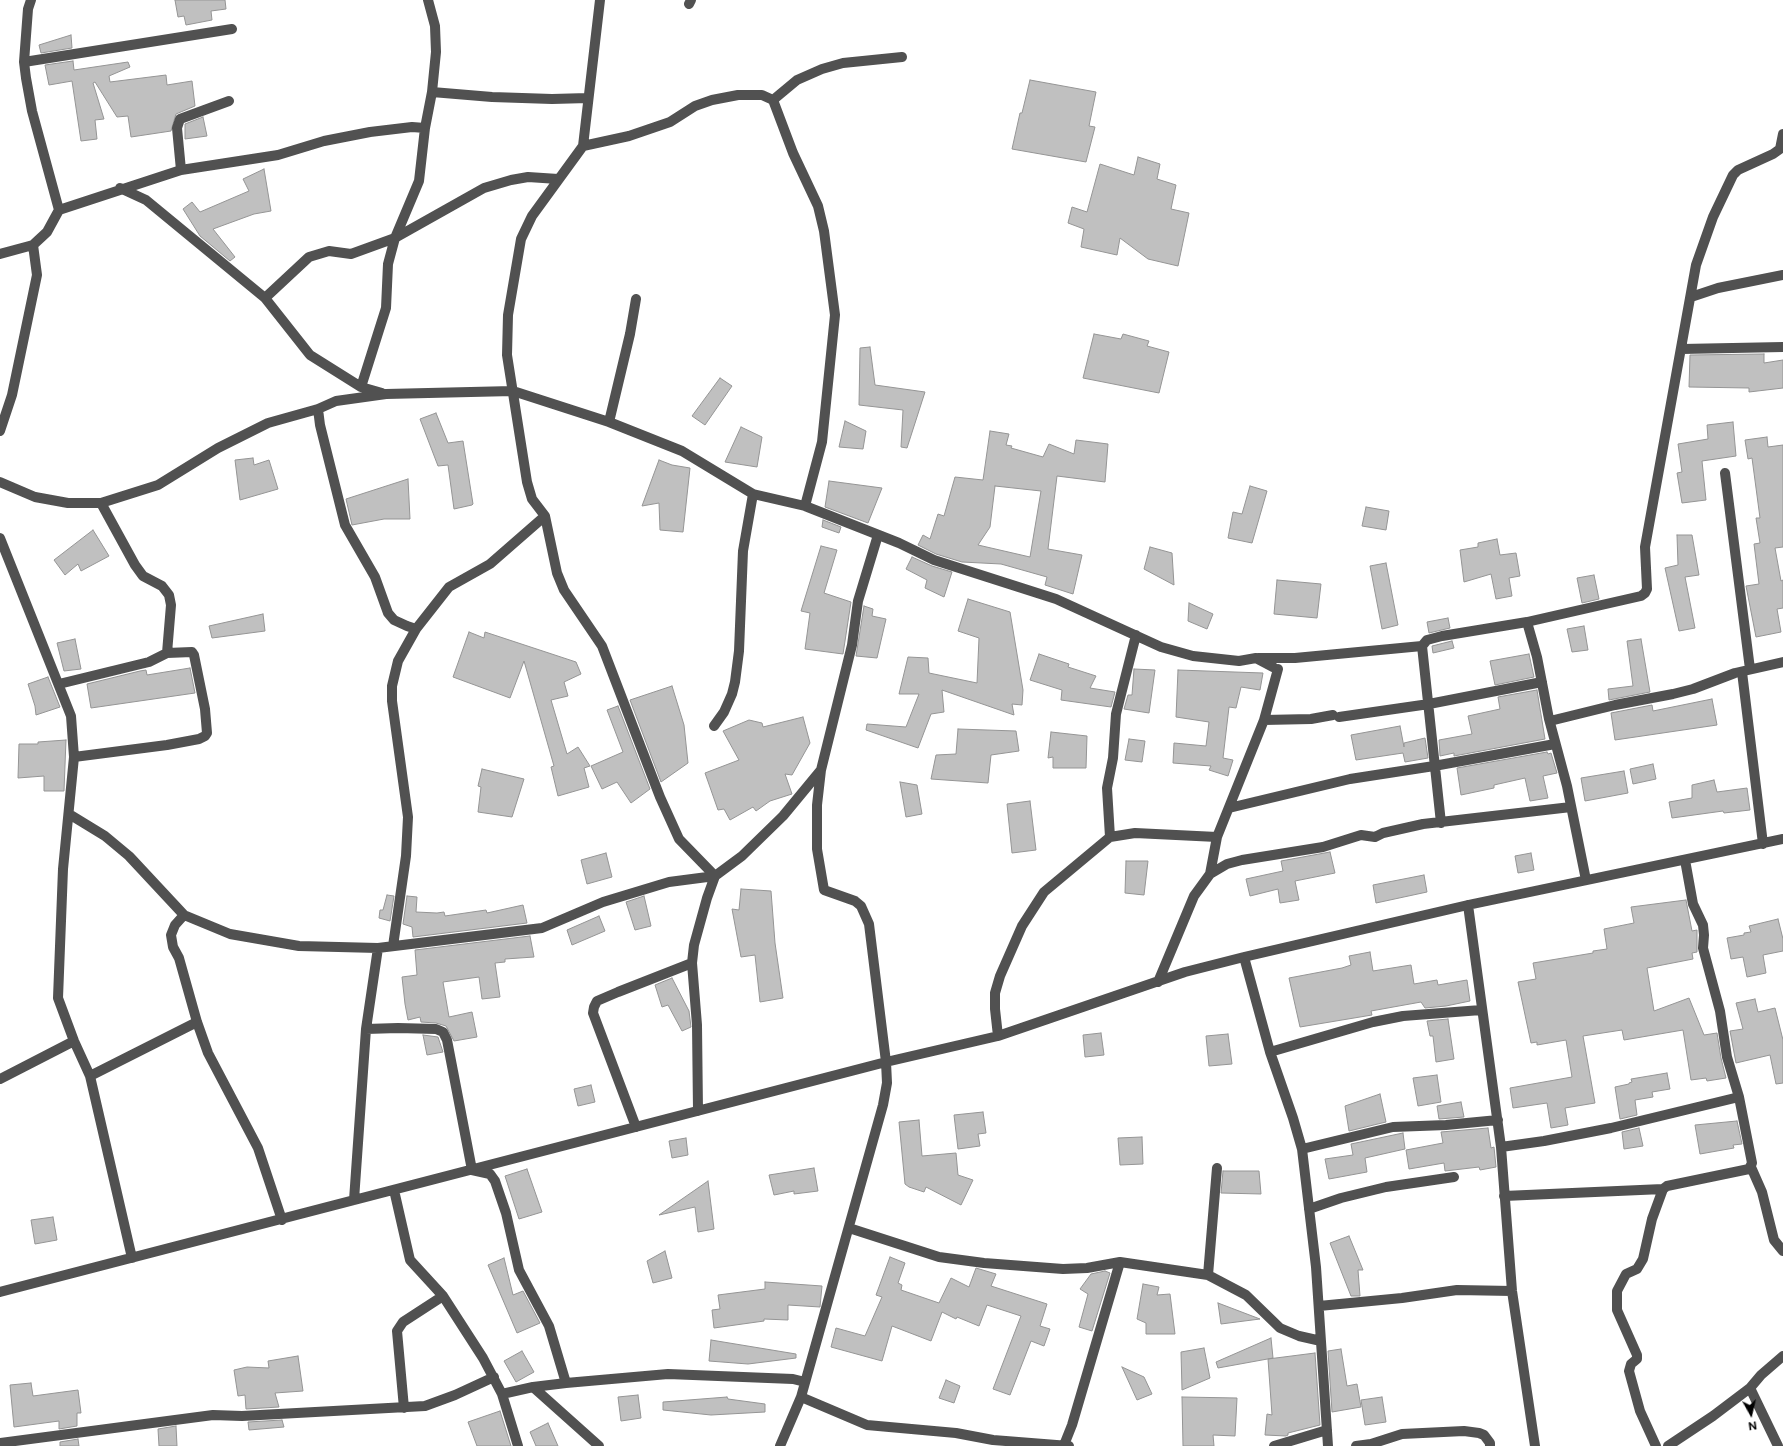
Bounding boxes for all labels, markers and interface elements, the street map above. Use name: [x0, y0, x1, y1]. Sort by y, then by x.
north arrow: [1731, 1394, 1771, 1434]
text: N: [1748, 1419, 1758, 1432]

